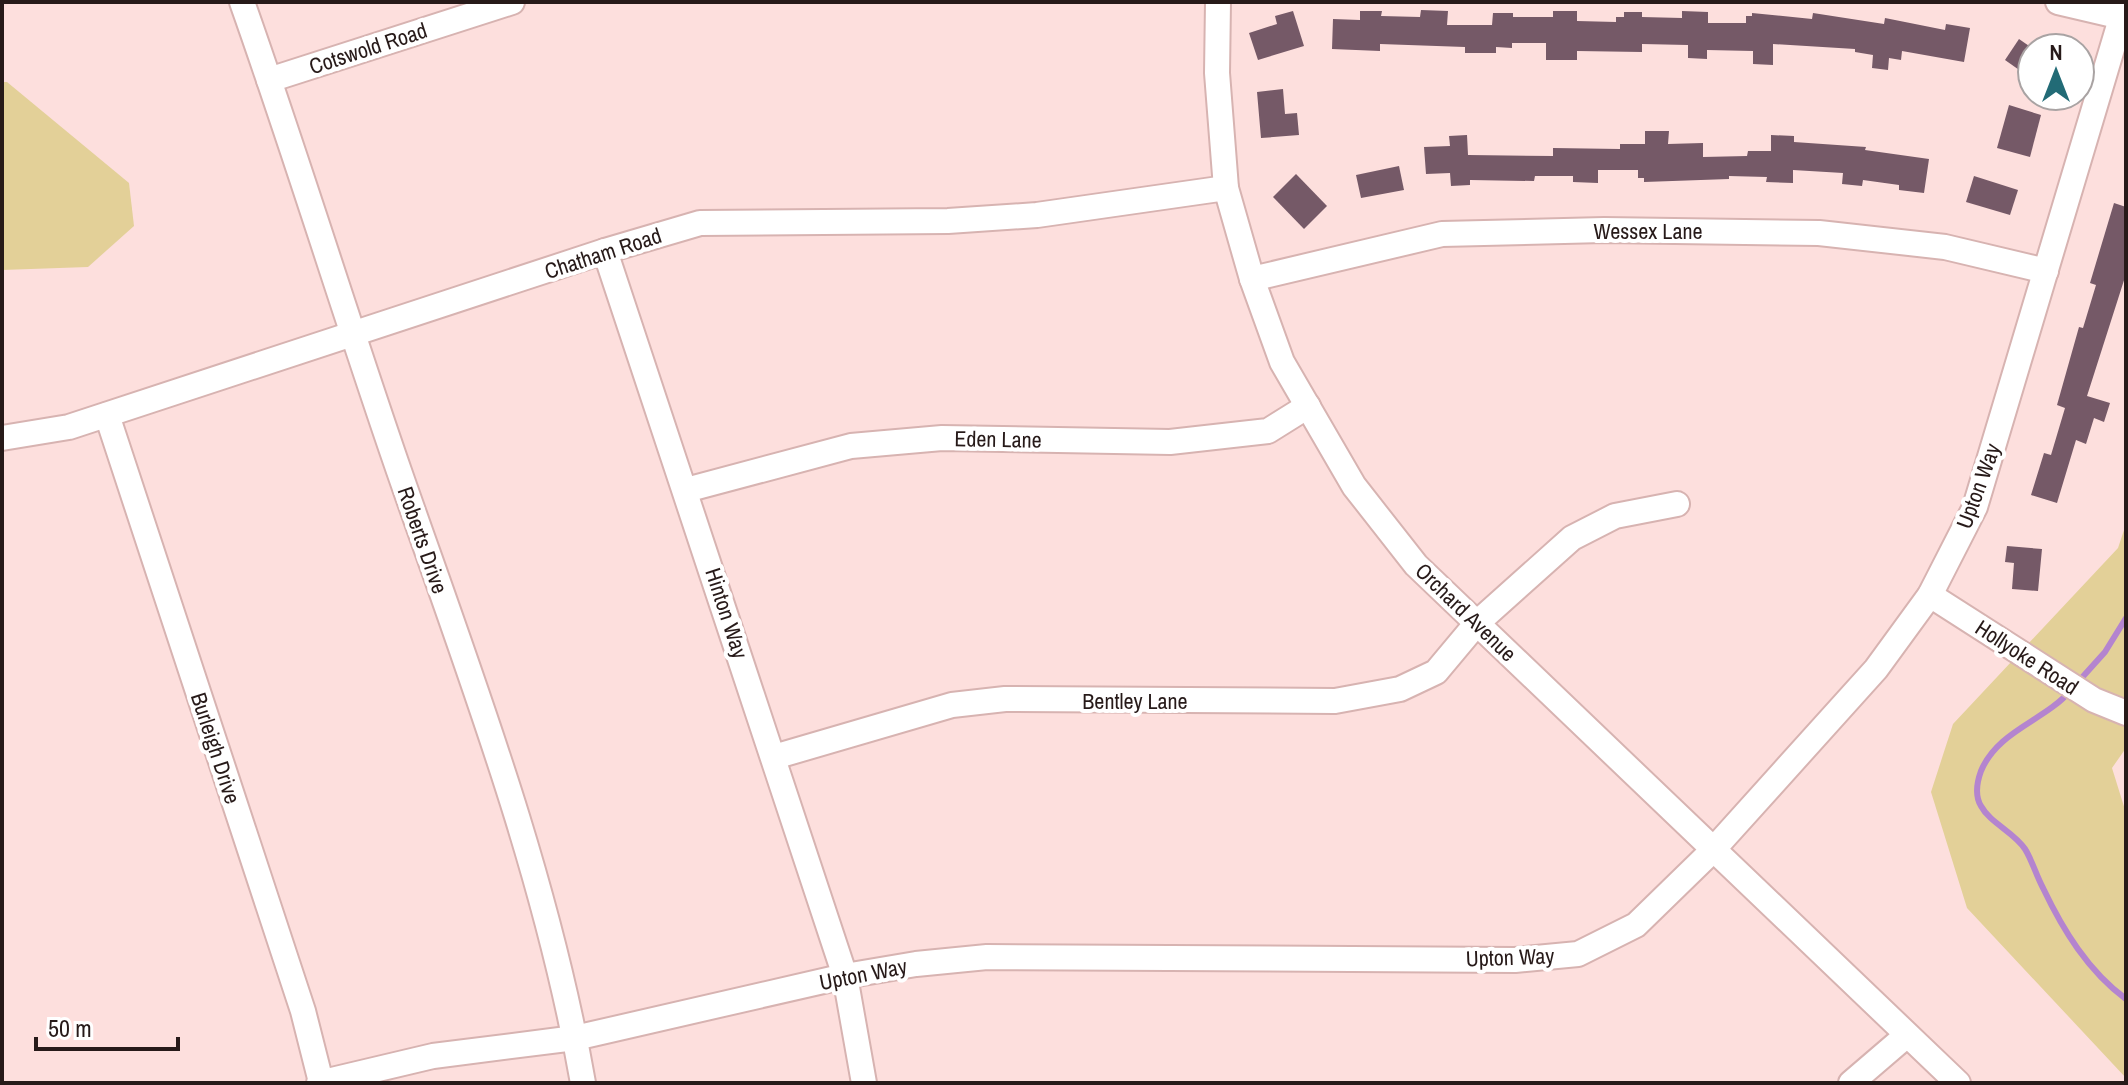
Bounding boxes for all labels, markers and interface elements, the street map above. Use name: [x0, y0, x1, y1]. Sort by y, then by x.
street label: Cotswold Road: [305, 15, 431, 81]
north arrow: [2016, 32, 2096, 112]
text: N: [2049, 37, 2063, 67]
street label: Wessex Lane: [1594, 216, 1703, 246]
street label: Chatham Road: [541, 220, 665, 286]
street label: Eden Lane: [954, 423, 1042, 455]
street label: Upton Way: [1949, 439, 2007, 533]
street label: Roberts Drive: [391, 483, 455, 597]
street label: Orchard Avenue: [1409, 556, 1523, 668]
street label: Hinton Way: [698, 564, 756, 662]
street label: Hollyoke Road: [1970, 612, 2084, 702]
street label: Bentley Lane: [1082, 686, 1188, 716]
street label: Burleigh Drive: [184, 689, 248, 807]
street label: Upton Way: [1465, 940, 1555, 974]
street label: Upton Way: [817, 951, 909, 997]
scale bar: [36, 1001, 178, 1051]
text: 50 m: [48, 1012, 92, 1044]

